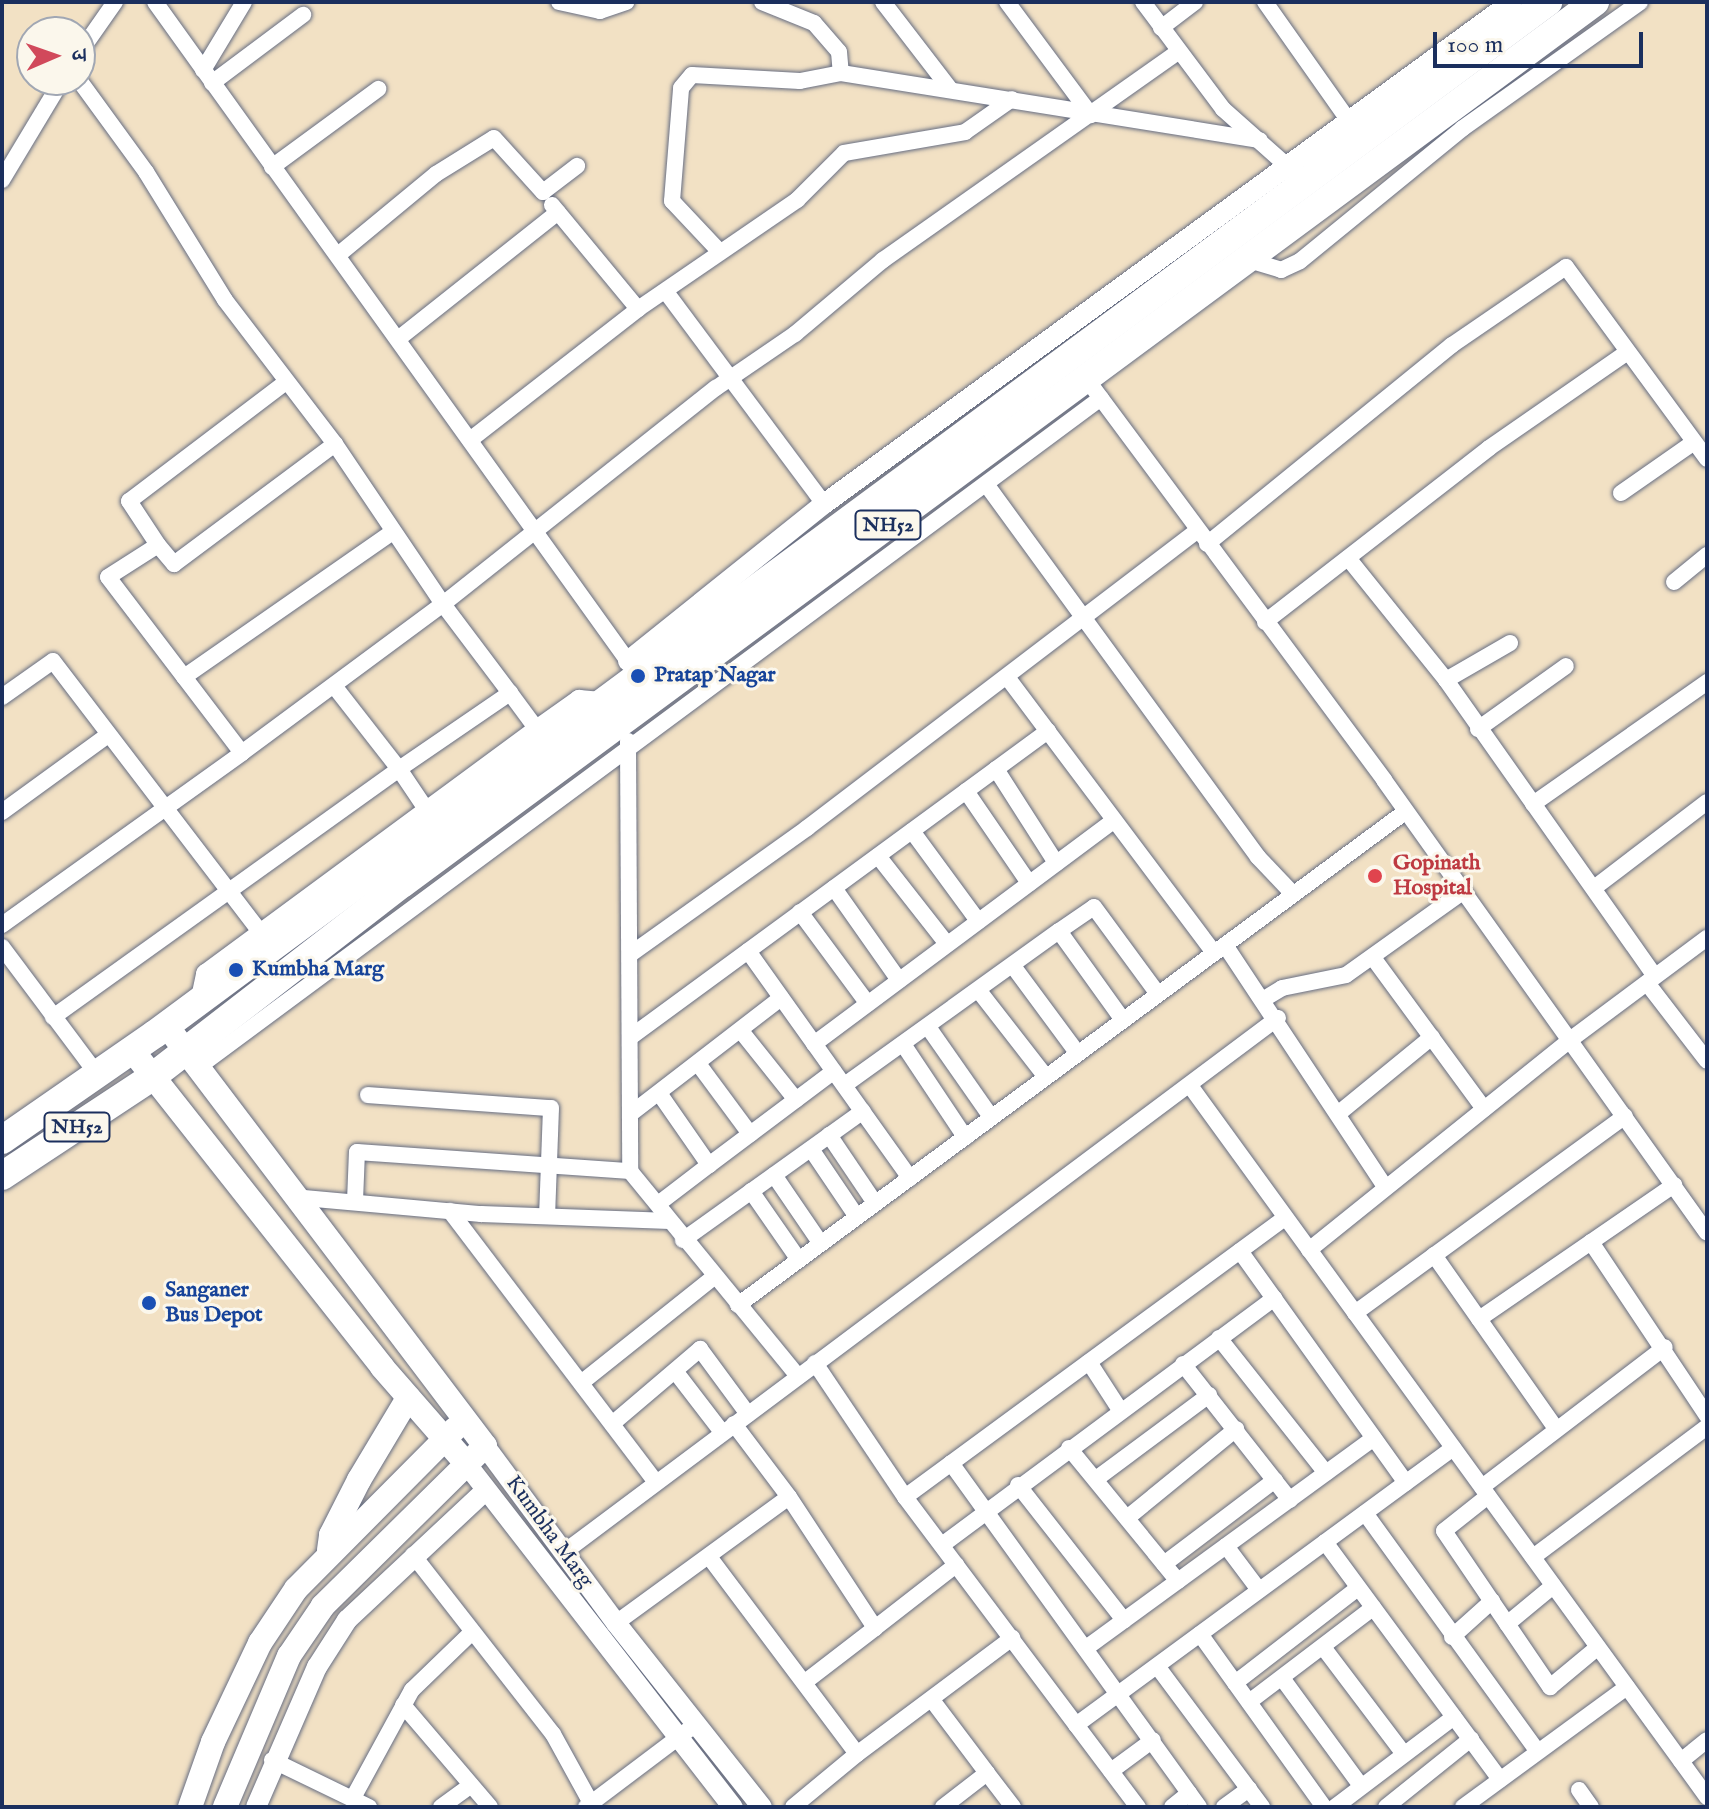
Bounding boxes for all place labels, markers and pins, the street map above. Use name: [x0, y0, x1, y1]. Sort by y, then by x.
place label: Pratap Nagar: [654, 663, 776, 689]
marker: Pratap Nagar: [629, 667, 647, 685]
place label: Gopinath Hospital: [1393, 850, 1481, 902]
marker: Gopinath Hospital: [1364, 865, 1386, 887]
place label: Kumbha Marg: [252, 957, 384, 983]
marker: Kumbha Marg: [227, 961, 245, 979]
place label: Sanganer Bus Depot: [165, 1277, 263, 1328]
marker: Sanganer Bus Depot: [140, 1294, 158, 1312]

